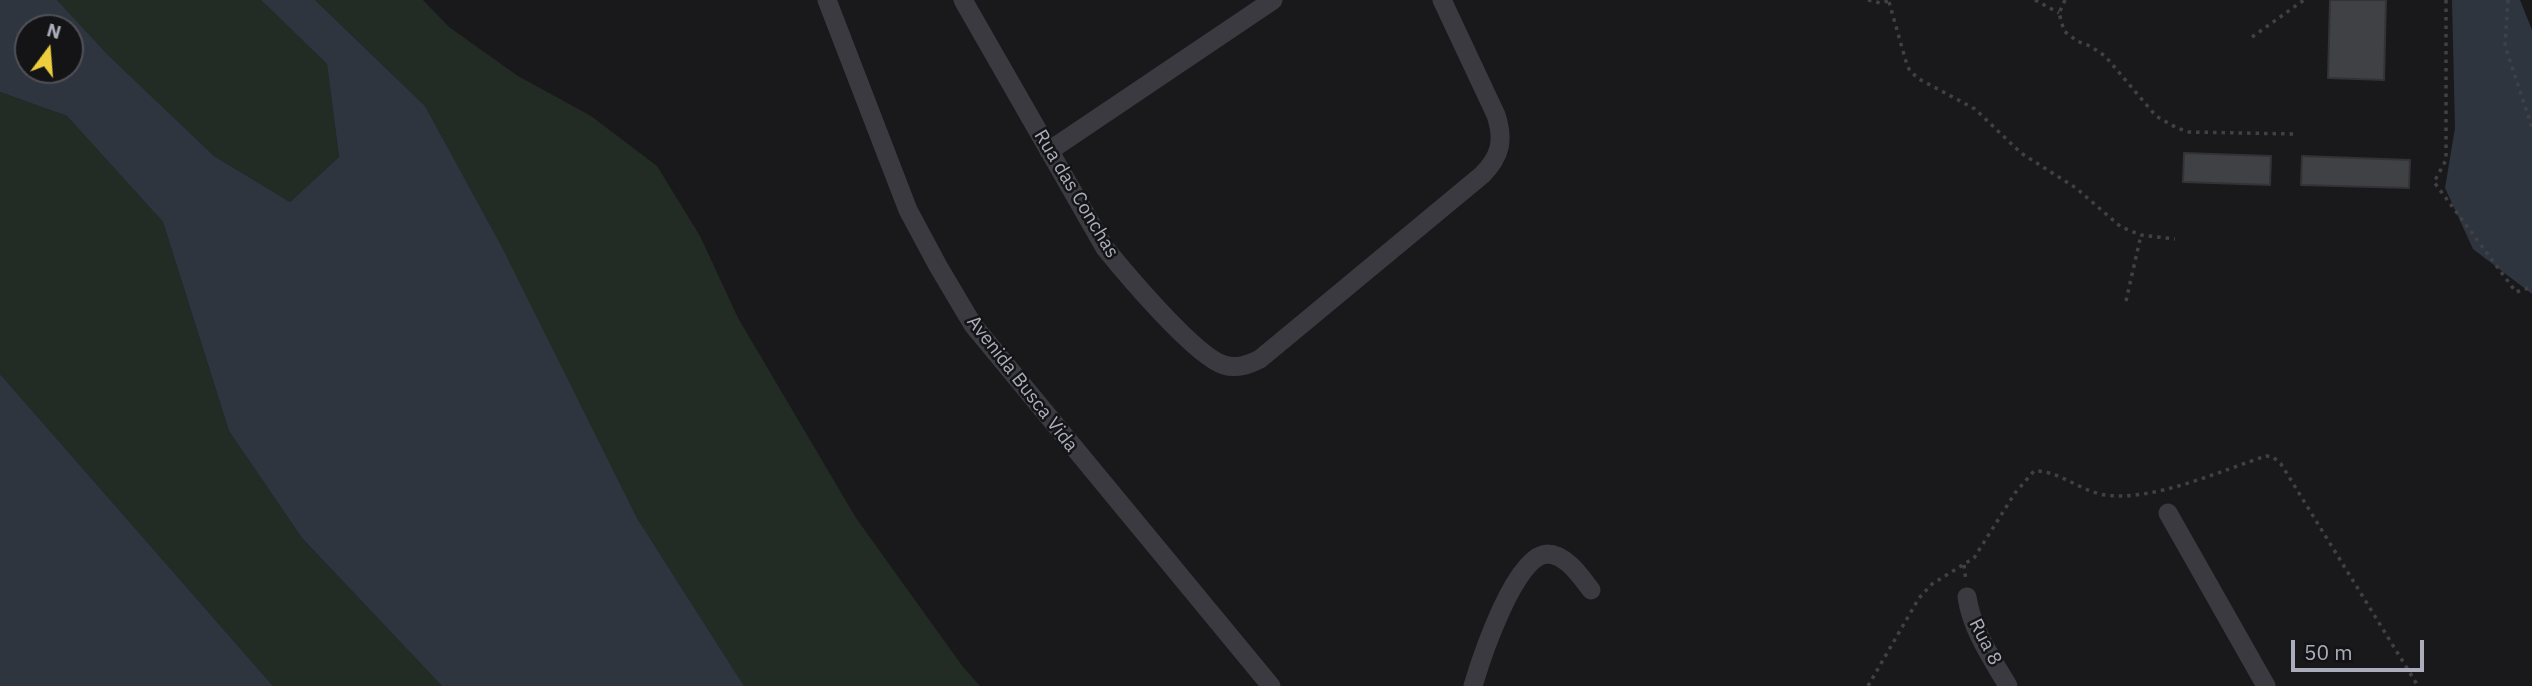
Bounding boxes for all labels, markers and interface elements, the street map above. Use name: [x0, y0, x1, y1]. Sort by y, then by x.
north arrow: [14, 14, 84, 84]
text: N: [44, 17, 64, 44]
street label: Rua das Conchas: [1029, 126, 1123, 262]
street label: Avenida Busca Vida: [962, 311, 1082, 457]
street label: Rua 8: [1964, 615, 2006, 669]
scale bar: [2294, 626, 2427, 670]
text: 50 m: [2304, 638, 2353, 666]

